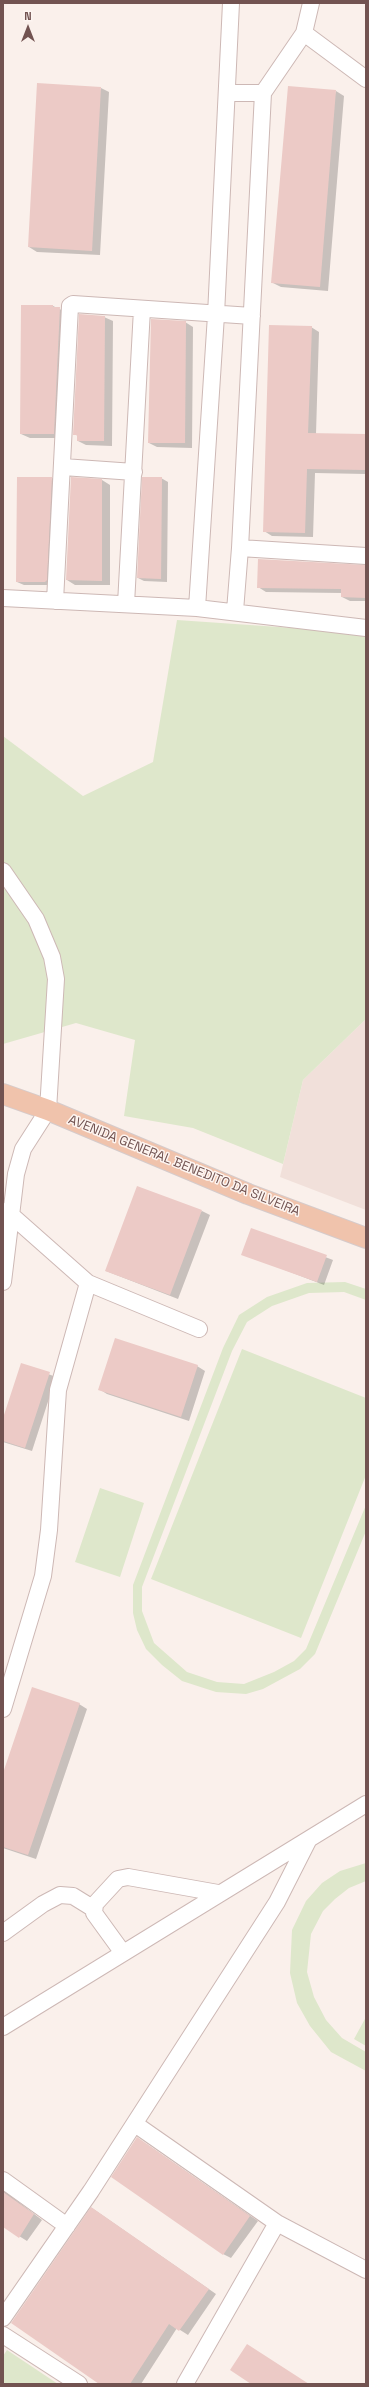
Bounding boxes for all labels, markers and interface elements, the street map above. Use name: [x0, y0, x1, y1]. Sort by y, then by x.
north arrow: [8, 8, 48, 48]
text: N: [24, 9, 32, 23]
street label: AVENIDA GENERAL BENEDITO DA SILVEIRA: [66, 1112, 302, 1220]

